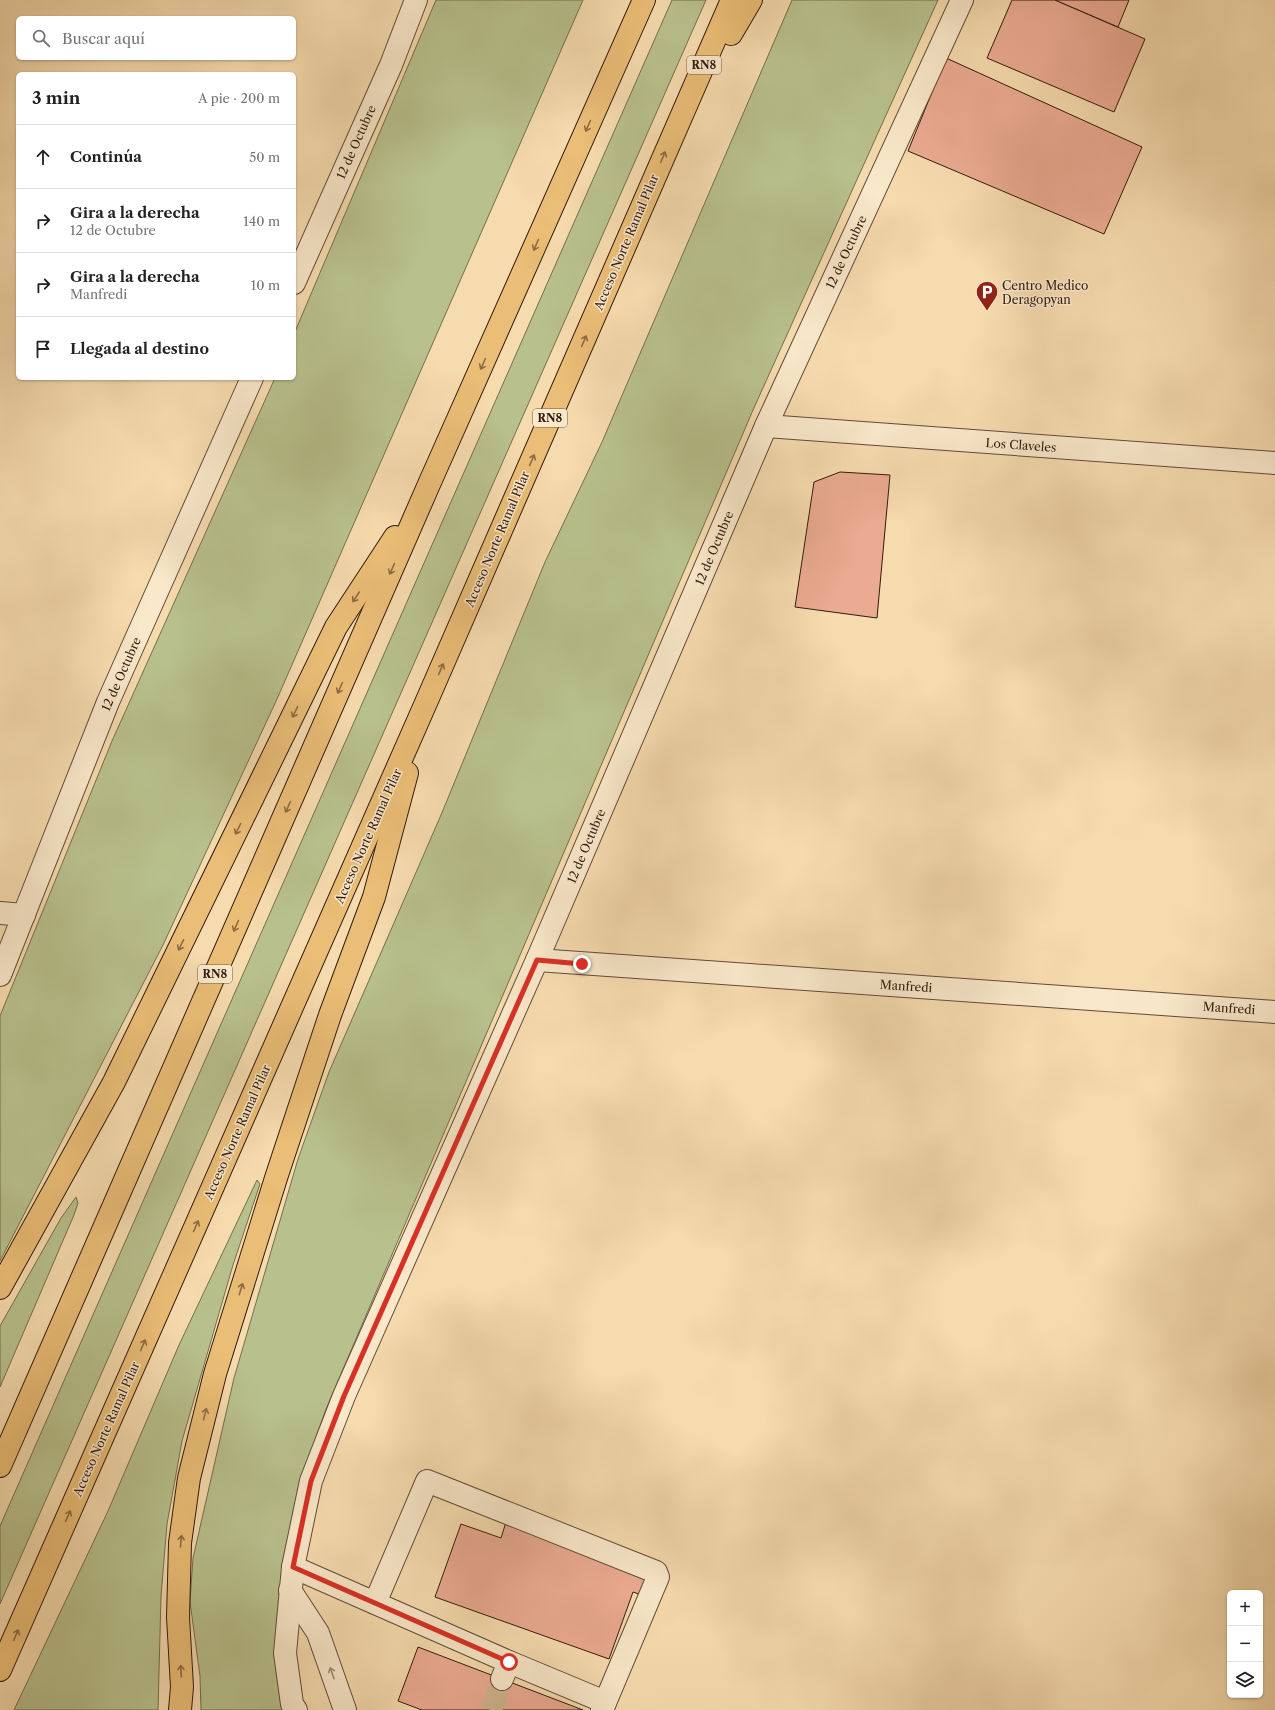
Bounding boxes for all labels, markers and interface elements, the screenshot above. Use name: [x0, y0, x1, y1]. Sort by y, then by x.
search box: [16, 16, 296, 60]
icon: search: [30, 27, 52, 49]
text: Buscar aquí: [62, 29, 145, 48]
road number: RN8: [687, 56, 721, 74]
text: 3 min: [32, 88, 81, 108]
text: A pie · 200 m: [198, 90, 280, 106]
street label: 12 de Octubre: [333, 103, 379, 181]
one-way arrow: [584, 120, 591, 132]
icon: ahead: [32, 146, 54, 168]
text: Continúa: [70, 147, 142, 166]
text: 50 m: [249, 149, 280, 165]
one-way arrow: [660, 152, 667, 164]
street label: Acceso Norte Ramal Pilar: [590, 172, 661, 313]
text: Gira a la derecha: [70, 203, 200, 222]
icon: right: [32, 210, 54, 232]
text: 140 m: [243, 213, 280, 229]
street label: 12 de Octubre: [822, 213, 870, 291]
text: 12 de Octubre: [70, 222, 156, 238]
one-way arrow: [531, 238, 539, 250]
text: Gira a la derecha: [70, 267, 200, 286]
icon: right: [32, 274, 54, 296]
text: 10 m: [251, 277, 280, 293]
place label: Centro Medico Deragopyan: [1002, 278, 1088, 307]
parking icon: Centro Medico Deragopyan: [974, 279, 1000, 312]
text: Manfredi: [70, 286, 127, 302]
one-way arrow: [580, 335, 588, 347]
icon: arrive: [32, 338, 54, 360]
text: Llegada al destino: [70, 339, 209, 358]
one-way arrow: [479, 357, 486, 369]
road number: RN8: [533, 409, 567, 427]
street label: Los Claveles: [985, 435, 1057, 455]
one-way arrow: [529, 454, 536, 466]
street label: Acceso Norte Ramal Pilar: [461, 469, 532, 610]
street label: 12 de Octubre: [692, 508, 736, 587]
one-way arrow: [388, 563, 395, 575]
one-way arrow: [351, 591, 359, 603]
street label: 12 de Octubre: [98, 635, 144, 713]
one-way arrow: [438, 663, 445, 675]
one-way arrow: [336, 682, 343, 694]
one-way arrow: [291, 705, 298, 717]
street label: Acceso Norte Ramal Pilar: [331, 766, 405, 907]
one-way arrow: [284, 801, 291, 813]
street label: 12 de Octubre: [564, 806, 608, 885]
one-way arrow: [234, 822, 241, 834]
one-way arrow: [232, 920, 239, 932]
one-way arrow: [177, 939, 184, 951]
route end: [573, 955, 591, 973]
road number: RN8: [198, 965, 232, 983]
street label: Manfredi: [879, 977, 933, 995]
street label: Manfredi: [1202, 999, 1256, 1017]
street label: Acceso Norte Ramal Pilar: [200, 1062, 274, 1203]
one-way arrow: [192, 1221, 200, 1233]
one-way arrow: [238, 1283, 245, 1296]
one-way arrow: [140, 1340, 147, 1352]
street label: Acceso Norte Ramal Pilar: [69, 1359, 143, 1500]
one-way arrow: [202, 1408, 209, 1421]
one-way arrow: [65, 1510, 72, 1522]
one-way arrow: [177, 1535, 184, 1548]
map controls: [1227, 1590, 1263, 1698]
button: +: [1227, 1590, 1263, 1626]
button: −: [1227, 1626, 1263, 1662]
one-way arrow: [13, 1629, 20, 1641]
route start: [500, 1653, 518, 1671]
button: layers: [1227, 1662, 1263, 1698]
one-way arrow: [177, 1665, 184, 1678]
one-way arrow: [328, 1668, 336, 1680]

